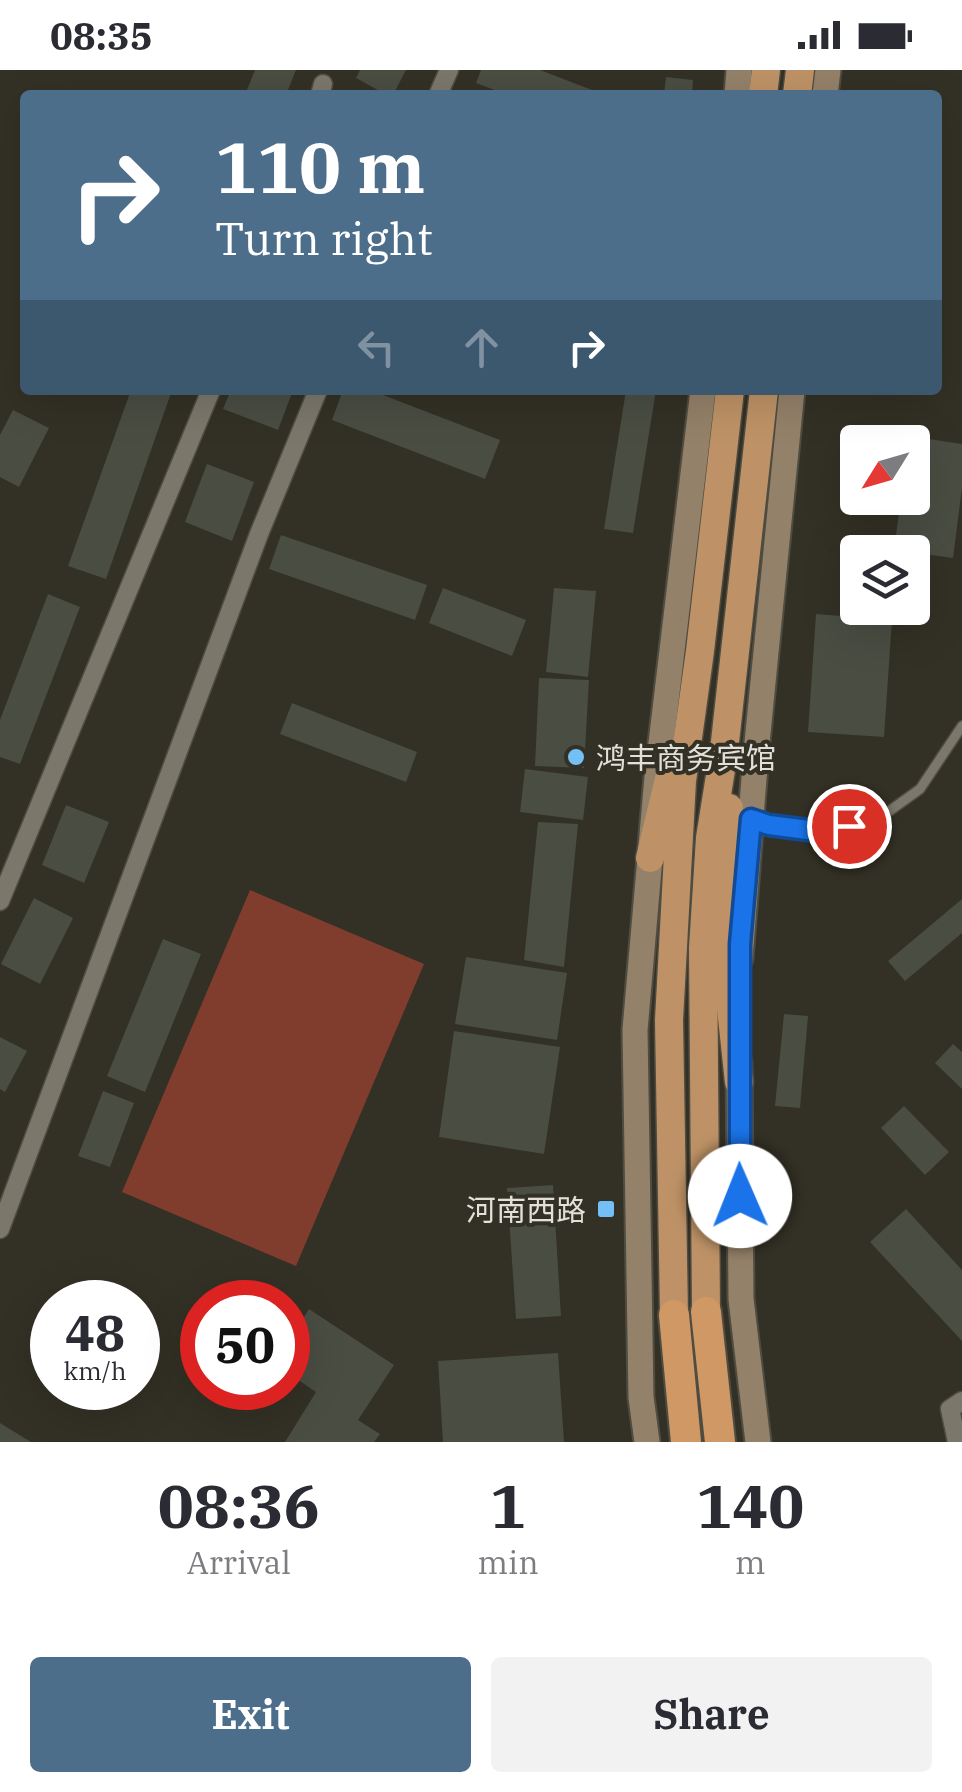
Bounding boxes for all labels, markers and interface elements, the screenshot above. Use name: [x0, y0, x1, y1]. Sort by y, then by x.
text: 08:35: [50, 11, 153, 60]
text: 110 m: [215, 121, 425, 212]
icon: right: [50, 130, 180, 260]
text: Turn right: [215, 209, 433, 267]
icon: left: [349, 320, 404, 375]
icon: ahead: [454, 320, 509, 375]
icon: right: [559, 320, 614, 375]
north arrow: [840, 425, 930, 515]
map controls: [840, 425, 930, 625]
button: layers: [840, 535, 930, 625]
place label: 鸿丰商务宾馆: [596, 738, 776, 777]
marker: 鸿丰商务宾馆: [565, 746, 587, 768]
pin: [807, 784, 892, 869]
icon: arrive: [822, 799, 877, 854]
position arrow: [688, 1144, 792, 1248]
place label: 河南西路: [466, 1190, 586, 1229]
marker: 河南西路: [595, 1198, 617, 1220]
speed limit sign: 50: [180, 1280, 310, 1410]
text: 48: [65, 1300, 125, 1365]
text: km/h: [63, 1354, 127, 1387]
text: 08:36: [158, 1466, 320, 1545]
text: 1: [490, 1466, 526, 1545]
text: 140: [696, 1466, 804, 1545]
text: Arrival: [187, 1541, 291, 1583]
text: min: [478, 1541, 539, 1583]
text: m: [735, 1541, 766, 1583]
button: Exit: [30, 1657, 471, 1772]
button: Share: [491, 1657, 932, 1772]

